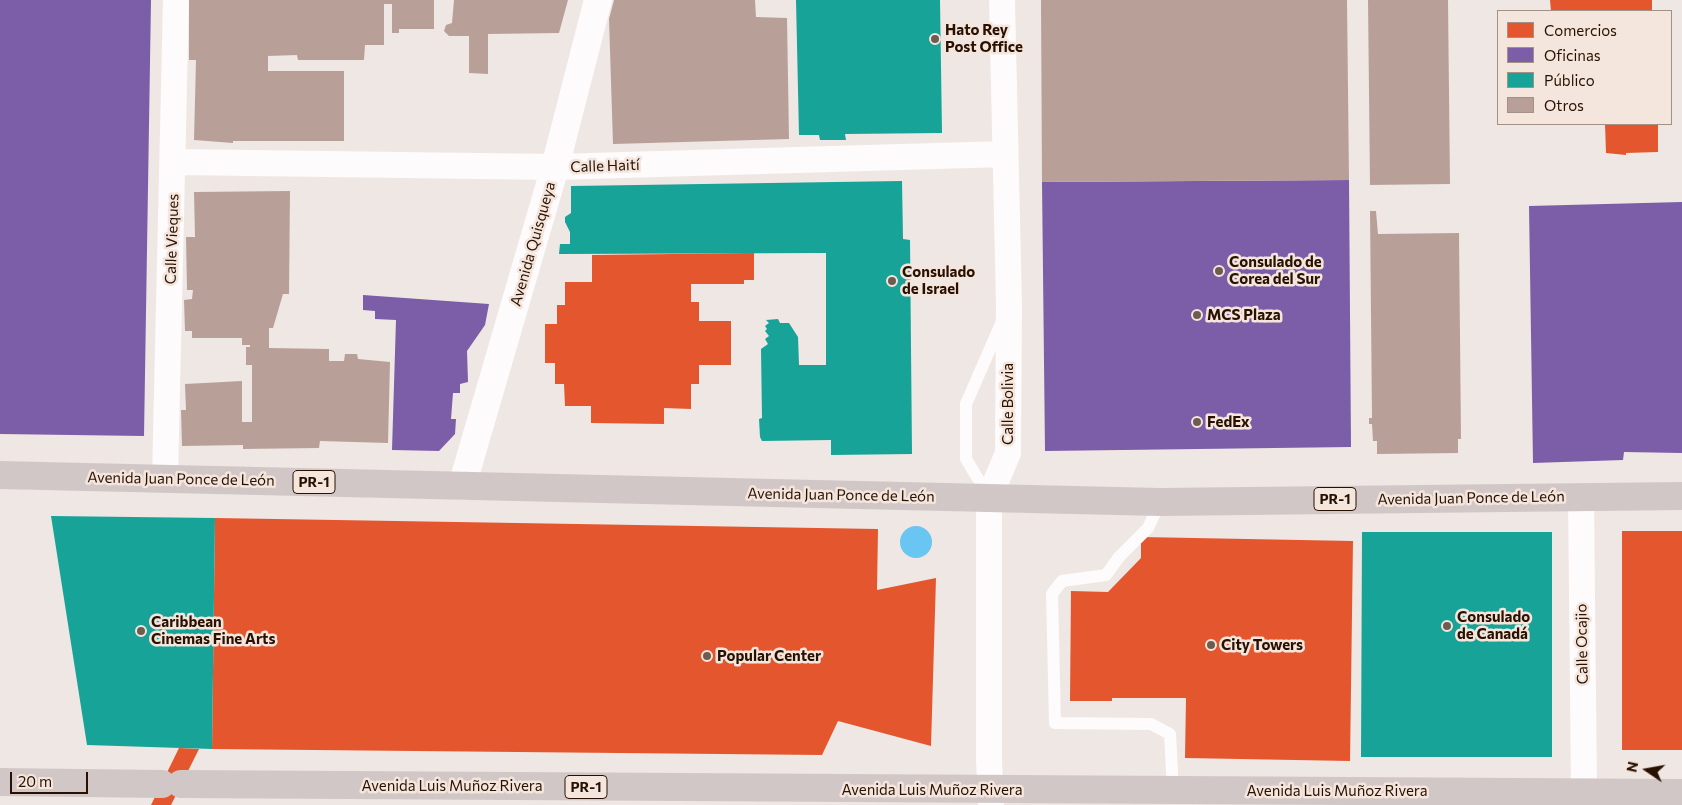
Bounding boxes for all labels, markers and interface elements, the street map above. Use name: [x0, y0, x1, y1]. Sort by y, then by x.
legend: [1497, 10, 1672, 125]
place label: Hato Rey Post Office: [945, 21, 1023, 56]
text: Comercios: [1544, 21, 1617, 39]
marker: Hato Rey Post Office: [929, 33, 941, 45]
text: Oficinas: [1544, 46, 1601, 64]
text: Público: [1544, 71, 1595, 89]
text: Otros: [1544, 96, 1584, 114]
street label: Calle Haití: [570, 156, 640, 176]
street label: Avenida Quisqueya: [507, 180, 559, 308]
street label: Calle Vieques: [161, 193, 183, 285]
place label: Consulado de Corea del Sur: [1229, 253, 1322, 288]
place label: Consulado de Israel: [902, 263, 975, 298]
marker: Consulado de Corea del Sur: [1213, 265, 1225, 277]
marker: Consulado de Israel: [886, 275, 898, 287]
place label: MCS Plaza: [1207, 306, 1281, 324]
marker: MCS Plaza: [1191, 309, 1203, 321]
street label: Calle Bolivia: [999, 363, 1017, 445]
place label: FedEx: [1207, 413, 1250, 431]
marker: FedEx: [1191, 416, 1203, 428]
street label: Avenida Juan Ponce de León: [87, 468, 275, 490]
road number: PR-1: [293, 471, 335, 494]
street label: Avenida Juan Ponce de León: [747, 484, 935, 506]
street label: Avenida Juan Ponce de León: [1377, 487, 1565, 509]
road number: PR-1: [1314, 488, 1356, 510]
street label: Calle Ocajio: [1572, 604, 1592, 684]
place label: Consulado de Canadá: [1457, 608, 1530, 643]
place label: Caribbean Cinemas Fine Arts: [151, 613, 275, 648]
marker: Consulado de Canadá: [1441, 620, 1453, 632]
marker: Caribbean Cinemas Fine Arts: [135, 625, 147, 637]
place label: City Towers: [1221, 636, 1303, 654]
marker: City Towers: [1205, 639, 1217, 651]
place label: Popular Center: [717, 647, 821, 665]
marker: Popular Center: [701, 650, 713, 662]
north arrow: [1622, 745, 1672, 795]
text: N: [1622, 760, 1641, 774]
scale bar: [12, 762, 90, 794]
text: 20 m: [18, 772, 52, 790]
road number: PR-1: [565, 776, 607, 799]
street label: Avenida Luis Muñoz Rivera: [362, 777, 542, 795]
street label: Avenida Luis Muñoz Rivera: [842, 781, 1022, 799]
street label: Avenida Luis Muñoz Rivera: [1247, 782, 1427, 800]

